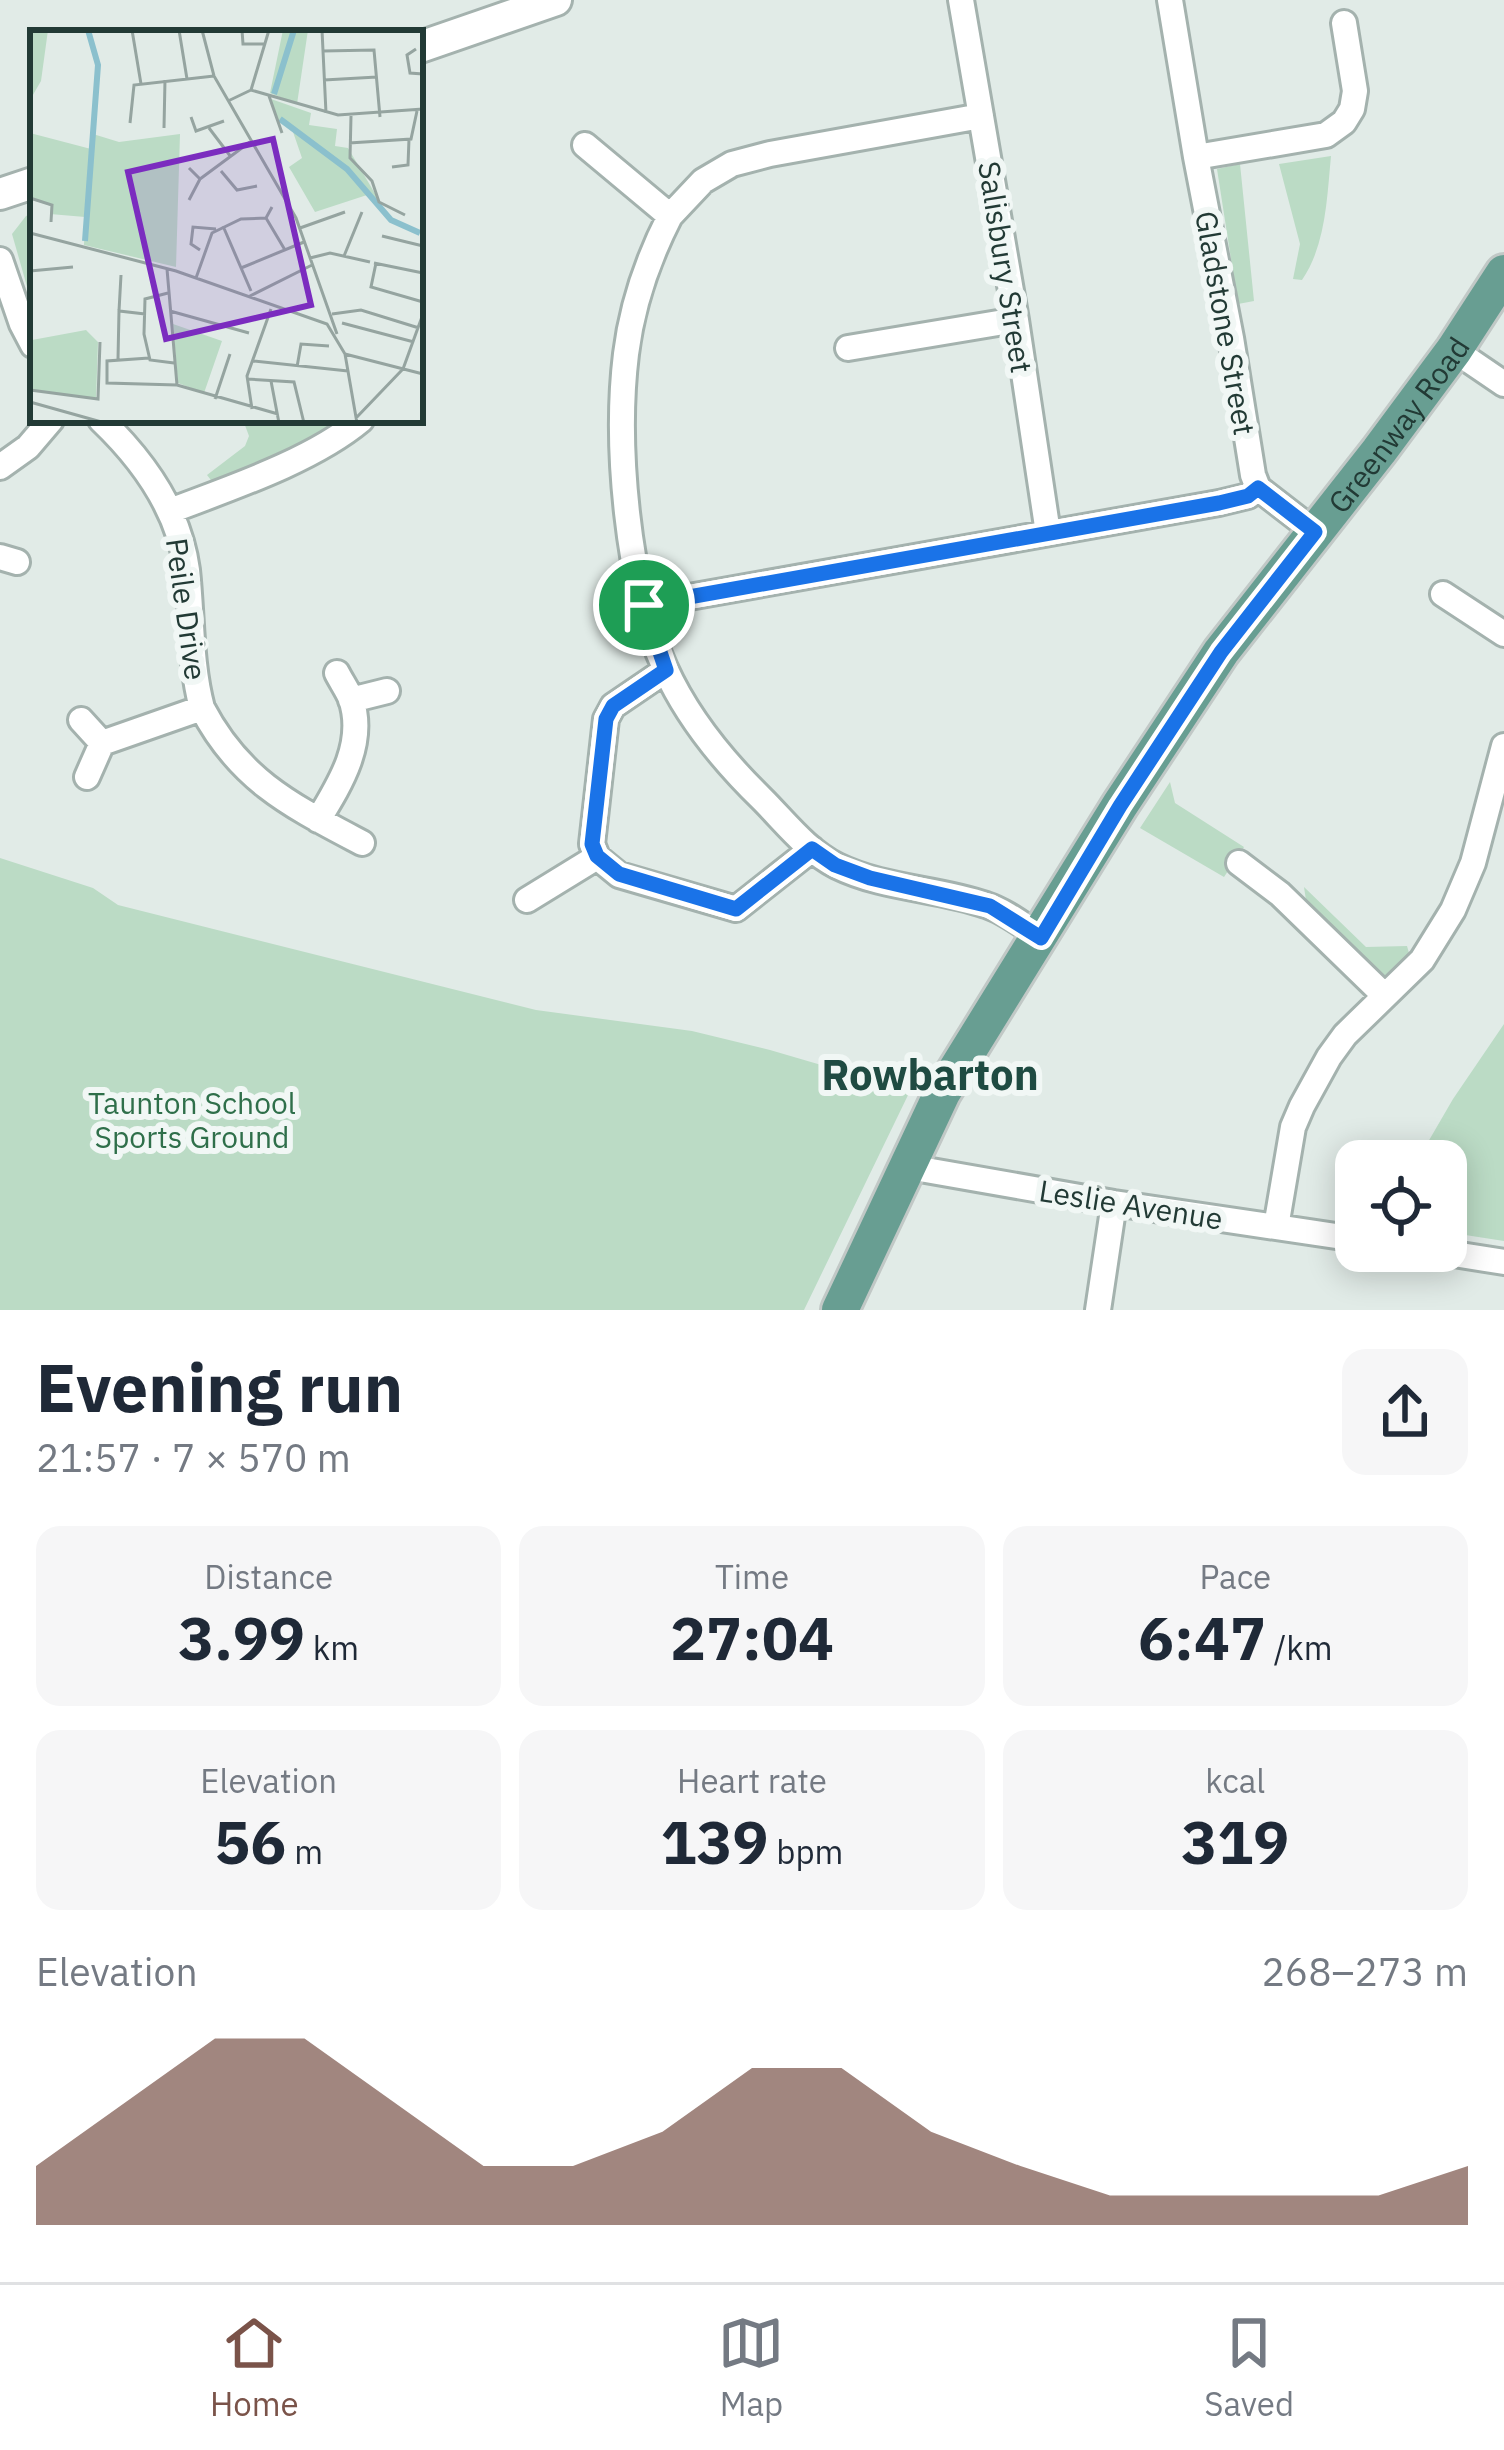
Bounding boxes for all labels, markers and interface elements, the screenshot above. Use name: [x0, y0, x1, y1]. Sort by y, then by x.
inset map: [30, 30, 423, 423]
street label: Salisbury Street: [970, 158, 1042, 376]
street label: Gladstone Street: [1187, 208, 1265, 438]
street label: Greenway Road: [1319, 329, 1477, 520]
street label: Peile Drive: [158, 536, 216, 682]
pin: [593, 554, 695, 656]
icon: arrive: [611, 572, 677, 638]
district label: Rowbarton: [821, 1047, 1039, 1102]
park label: Taunton School Sports Ground: [88, 1083, 296, 1156]
map controls: [1335, 1140, 1467, 1272]
button: locate: [1335, 1140, 1467, 1272]
street label: Leslie Avenue: [1036, 1170, 1226, 1238]
text: Evening run: [36, 1344, 403, 1430]
button: share: [1342, 1349, 1468, 1475]
text: 21:57 · 7 × 570 m: [36, 1432, 351, 1483]
text: Distance: [204, 1555, 333, 1598]
text: Time: [715, 1555, 789, 1598]
text: Pace: [1199, 1555, 1271, 1598]
text: 3.99: [178, 1598, 305, 1677]
text: 27:04: [670, 1598, 834, 1677]
text: 6:47: [1138, 1598, 1266, 1677]
text: km: [305, 1626, 359, 1669]
text: /km: [1266, 1626, 1333, 1669]
text: Elevation: [200, 1759, 337, 1802]
text: Heart rate: [677, 1759, 827, 1802]
text: kcal: [1205, 1759, 1265, 1802]
text: 56: [214, 1802, 286, 1881]
text: 139: [661, 1802, 769, 1881]
text: 319: [1181, 1802, 1289, 1881]
text: m: [286, 1830, 323, 1873]
text: bpm: [769, 1830, 843, 1873]
text: Elevation: [36, 1946, 198, 1997]
text: 268–273 m: [1261, 1946, 1468, 1997]
tab: Home: [210, 2310, 299, 2425]
tab: Map: [718, 2310, 784, 2425]
tab: Saved: [1204, 2310, 1294, 2425]

